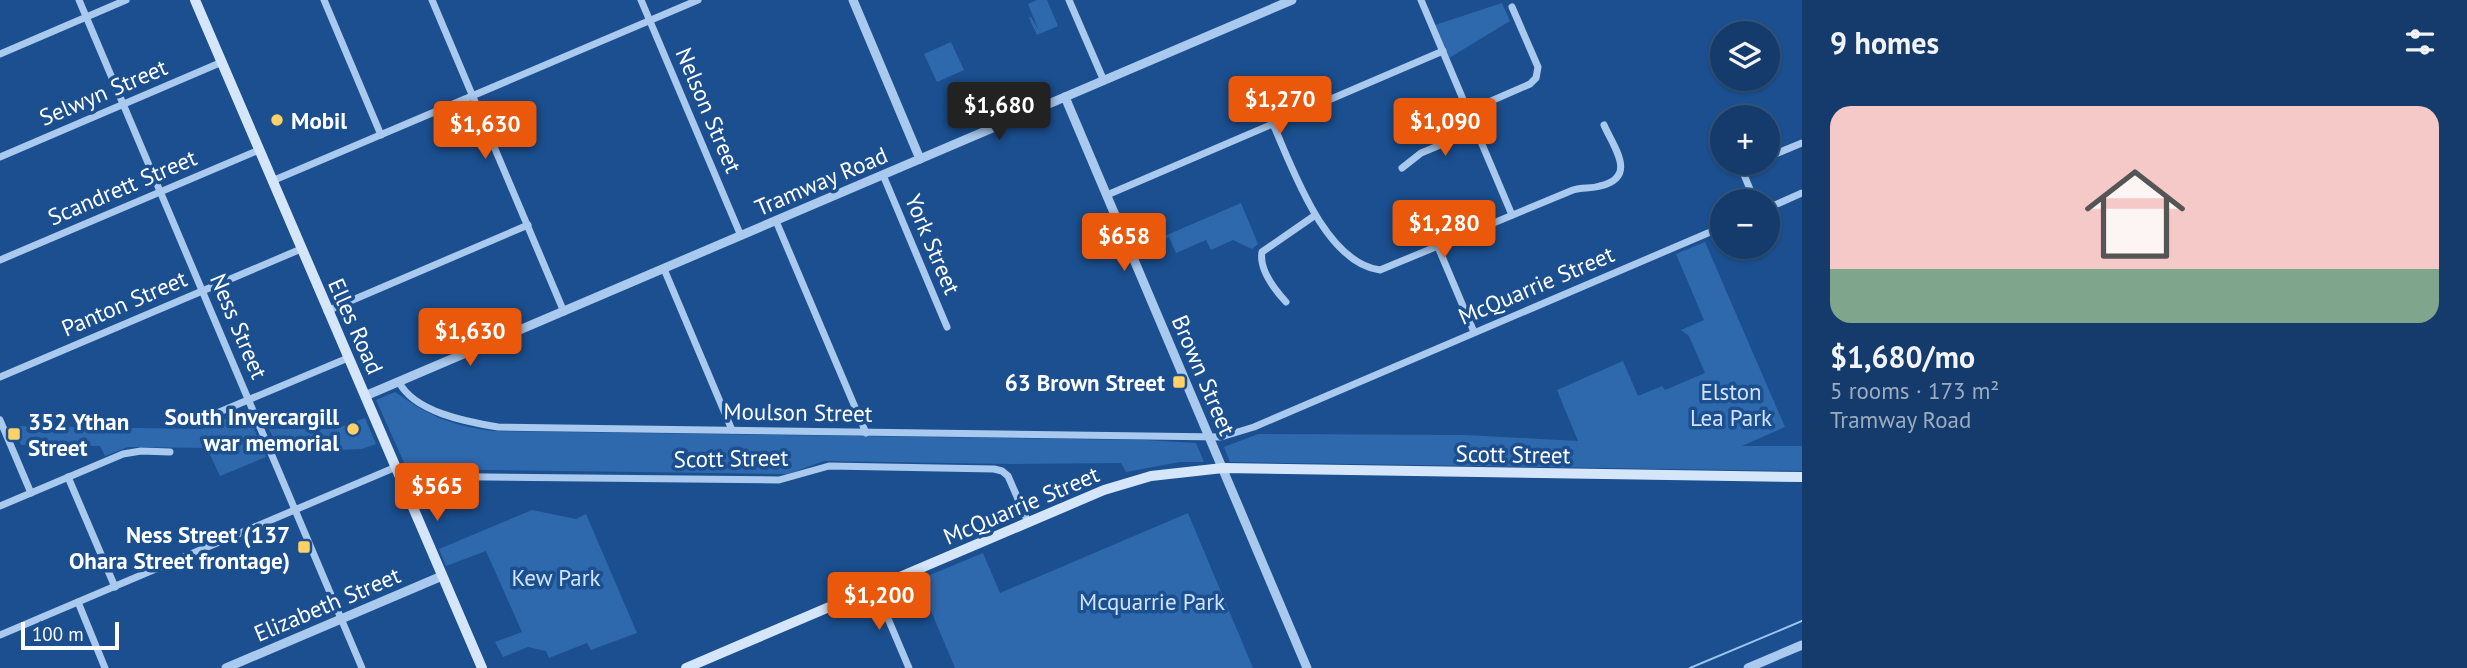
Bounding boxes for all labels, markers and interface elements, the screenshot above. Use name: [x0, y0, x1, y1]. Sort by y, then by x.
map controls: [1710, 21, 1780, 259]
button: layers: [1710, 21, 1780, 91]
text: 9 homes: [1830, 23, 1939, 62]
icon: filters: [2401, 23, 2439, 61]
street label: Nelson Street: [670, 43, 748, 177]
street label: Selwyn Street: [35, 52, 171, 132]
pin: $1,270: [1223, 76, 1337, 136]
pin: $1,680: [942, 82, 1056, 142]
text: $1,270: [1244, 84, 1316, 113]
text: $1,680: [963, 90, 1035, 119]
pin: $1,090: [1388, 99, 1502, 158]
pin: $1,630: [428, 102, 542, 161]
button: +: [1710, 105, 1780, 175]
place label: Mobil: [291, 106, 347, 135]
text: $1,090: [1409, 106, 1481, 135]
text: $1,630: [449, 109, 521, 138]
marker: Mobil: [269, 112, 285, 128]
street label: Tramway Road: [750, 140, 892, 222]
street label: Scandrett Street: [43, 143, 201, 231]
icon: home: [2072, 151, 2198, 277]
street label: York Street: [899, 189, 967, 299]
button: −: [1710, 189, 1780, 259]
pin: $1,280: [1387, 201, 1501, 260]
text: $1,280: [1408, 208, 1480, 237]
pin: $658: [1083, 214, 1165, 273]
text: $658: [1098, 221, 1150, 250]
street label: McQuarrie Street: [1454, 239, 1618, 331]
street label: Panton Street: [57, 264, 191, 342]
street label: Ness Street: [204, 269, 274, 383]
street label: Elles Road: [322, 274, 390, 378]
pin: $1,630: [413, 308, 527, 368]
street label: Brown Street: [1166, 311, 1242, 440]
text: $1,630: [434, 316, 506, 345]
text: $1,680/mo: [1830, 337, 1975, 376]
place label: 63 Brown Street: [1005, 368, 1165, 397]
marker: 63 Brown Street: [1171, 374, 1187, 390]
text: 5 rooms · 173 m²: [1830, 376, 1999, 405]
park label: Elston Lea Park: [1690, 377, 1772, 432]
street label: Moulson Street: [723, 396, 873, 428]
place label: South Invercargill war memorial: [165, 402, 339, 457]
text: Tramway Road: [1830, 405, 1971, 434]
place label: 352 Ythan Street: [28, 407, 129, 462]
marker: South Invercargill war memorial: [345, 421, 361, 437]
marker: 352 Ythan Street: [6, 426, 22, 442]
street label: Scott Street: [1455, 438, 1571, 470]
street label: Scott Street: [673, 442, 789, 474]
street label: McQuarrie Street: [939, 459, 1103, 551]
pin: $565: [396, 463, 478, 523]
text: $565: [411, 471, 463, 500]
place label: Ness Street (137 Ohara Street frontage): [69, 520, 290, 575]
marker: Ness Street (137 Ohara Street frontage): [296, 539, 312, 555]
street label: Elizabeth Street: [249, 560, 405, 648]
park label: Kew Park: [511, 563, 601, 592]
pin: $1,200: [822, 572, 936, 632]
text: $1,200: [843, 580, 915, 609]
park label: Mcquarrie Park: [1079, 587, 1225, 616]
scale bar: [21, 619, 119, 651]
text: 100 m: [32, 622, 84, 646]

